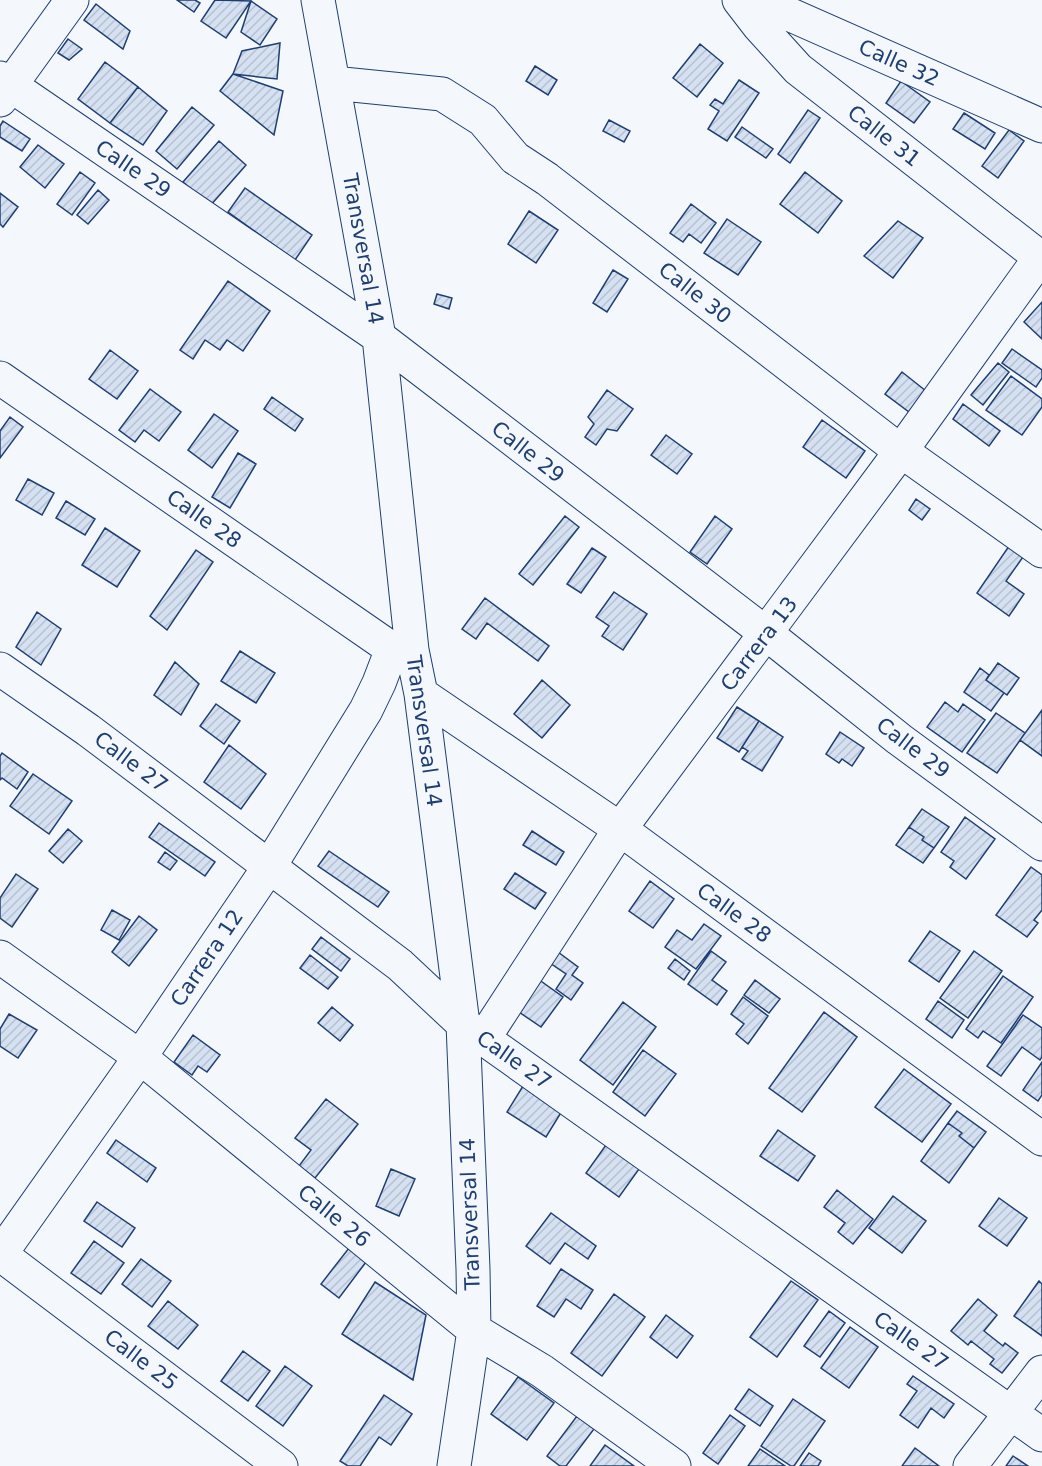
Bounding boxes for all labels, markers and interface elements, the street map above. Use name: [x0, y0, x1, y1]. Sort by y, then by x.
street label: Calle 32: [855, 35, 943, 91]
street label: Calle 31: [843, 100, 925, 172]
street label: Calle 29: [91, 135, 175, 203]
street label: Transversal 14: [338, 171, 388, 326]
street label: Calle 30: [654, 257, 736, 329]
street label: Calle 29: [487, 416, 569, 488]
street label: Calle 28: [162, 485, 246, 553]
street label: Carrera 13: [716, 592, 802, 696]
street label: Transversal 14: [401, 653, 446, 808]
street label: Calle 29: [872, 713, 954, 783]
street label: Calle 27: [90, 727, 172, 797]
street label: Calle 28: [692, 878, 776, 948]
street label: Carrera 12: [166, 905, 248, 1011]
street label: Calle 27: [472, 1026, 556, 1094]
street label: Transversal 14: [455, 1137, 485, 1292]
street label: Calle 26: [293, 1180, 375, 1252]
street label: Calle 27: [869, 1307, 953, 1375]
street label: Calle 25: [100, 1325, 182, 1395]

